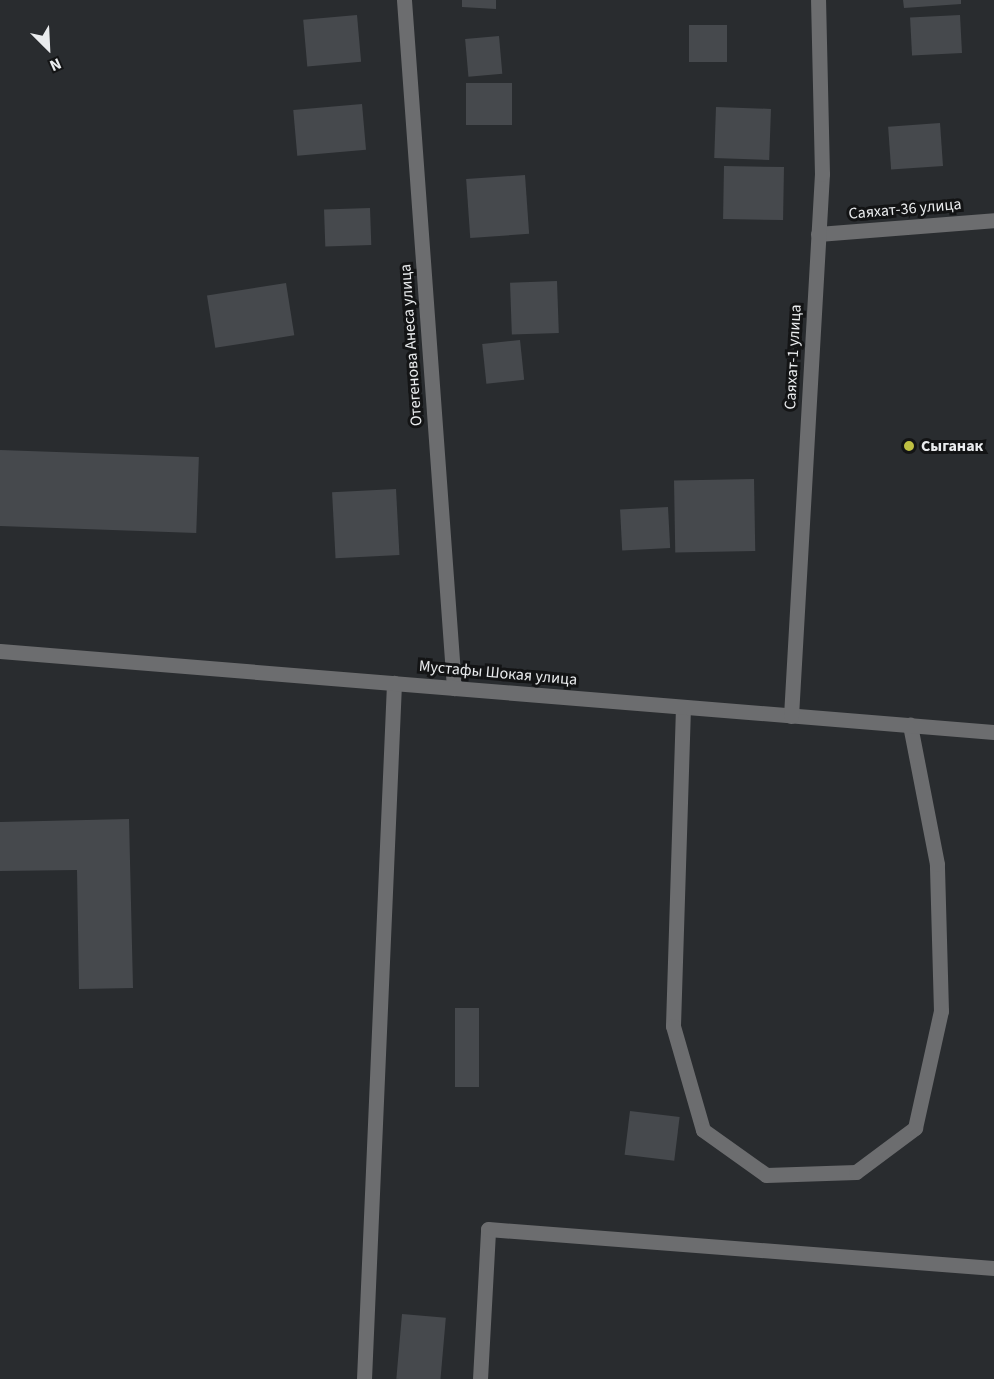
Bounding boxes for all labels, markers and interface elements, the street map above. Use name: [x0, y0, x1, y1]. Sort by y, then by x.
north arrow: [18, 18, 78, 78]
text: N: [46, 52, 65, 77]
street label: Саяхат-36 улица: [848, 195, 962, 223]
street label: Отегенова Анеса улица: [396, 263, 426, 427]
street label: Саяхат-1 улица: [781, 304, 805, 410]
place label: Сыганак: [921, 436, 983, 456]
marker: Сыганак: [902, 439, 916, 453]
street label: Мустафы Шокая улица: [418, 657, 578, 689]

